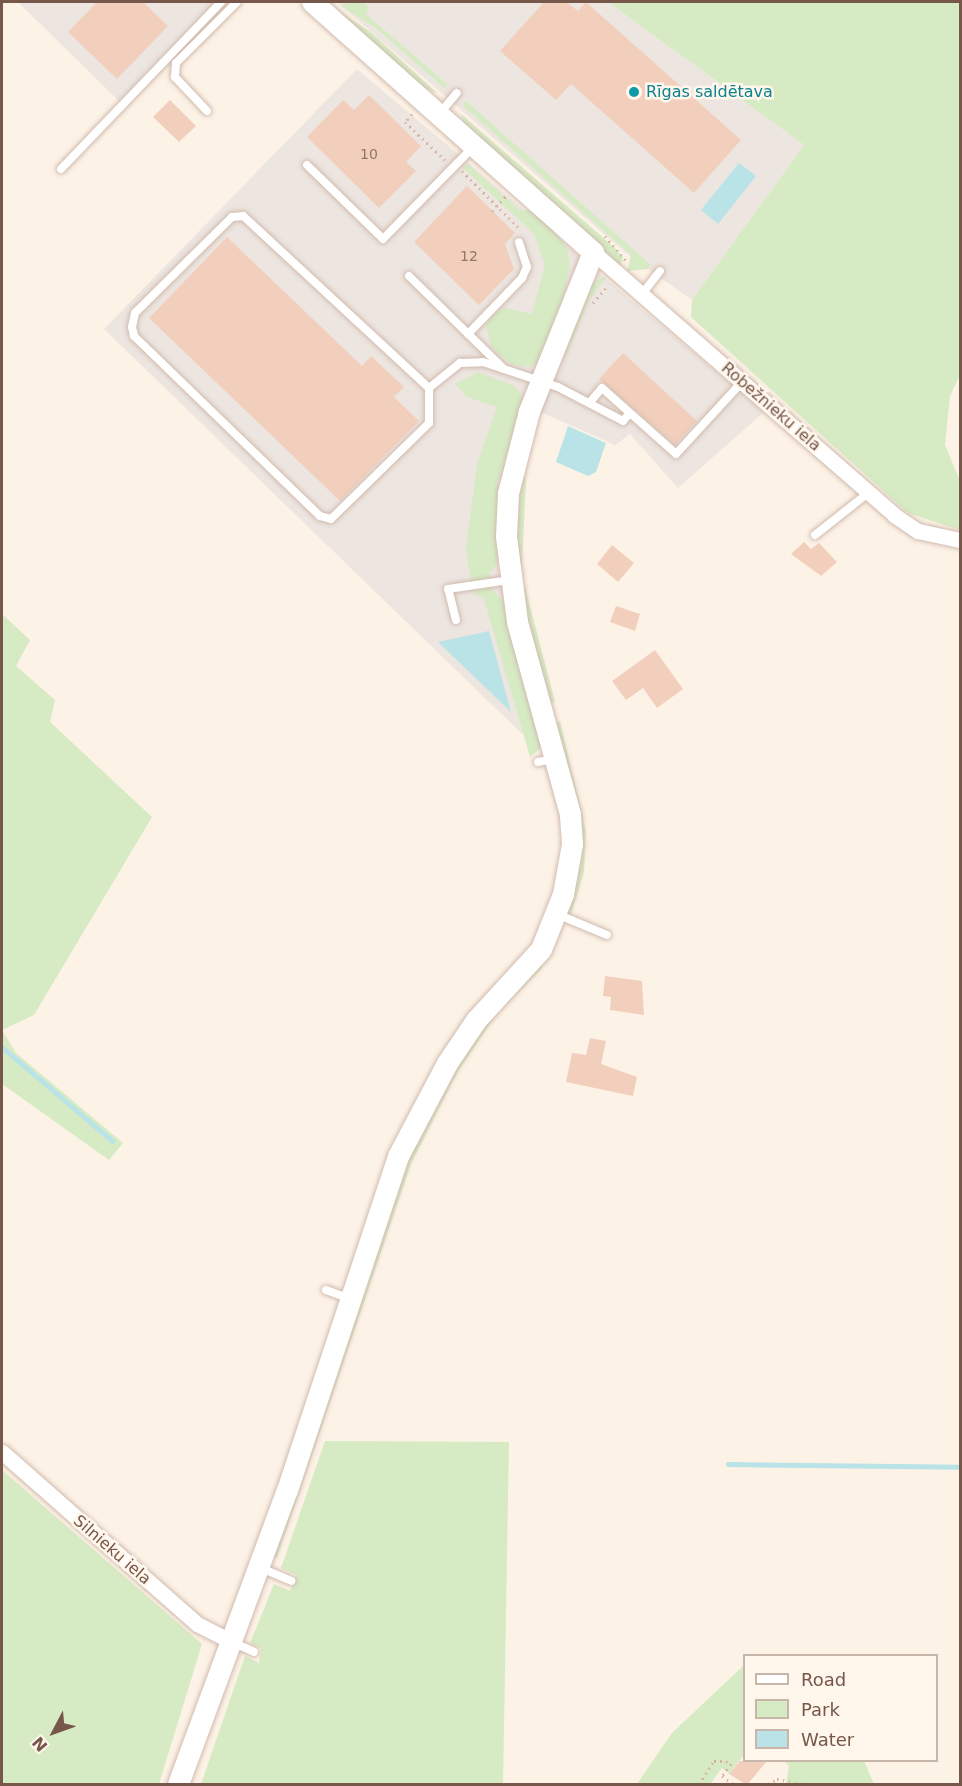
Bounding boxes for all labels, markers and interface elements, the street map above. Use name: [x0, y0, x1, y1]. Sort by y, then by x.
place label: Rīgas saldētava: [646, 82, 773, 102]
marker: Rīgas saldētava: [627, 85, 641, 99]
house number: 10: [360, 146, 378, 162]
house number: 12: [460, 248, 478, 264]
street label: Robežnieku iela: [717, 359, 825, 455]
street label: Silnieku iela: [69, 1511, 155, 1589]
legend: [743, 1654, 938, 1762]
text: Road: [801, 1669, 846, 1690]
text: Park: [801, 1699, 840, 1720]
north arrow: [24, 1702, 84, 1762]
text: Water: [801, 1729, 854, 1750]
text: N: [28, 1733, 52, 1755]

